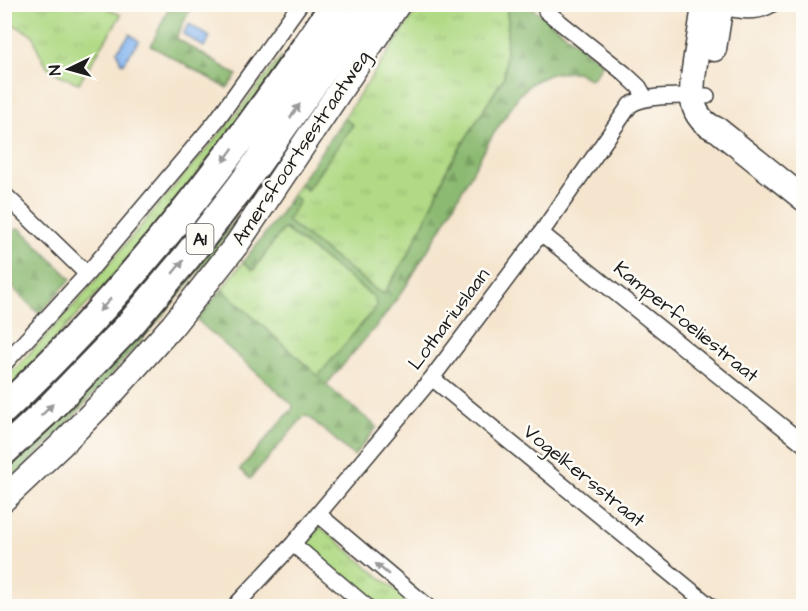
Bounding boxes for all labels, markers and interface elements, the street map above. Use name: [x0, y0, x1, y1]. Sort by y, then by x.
north arrow: [39, 39, 99, 99]
street label: Amersfoortsestraatweg: [225, 45, 378, 252]
text: N: [44, 64, 66, 76]
one-way arrow: [289, 103, 301, 119]
one-way arrow: [222, 146, 234, 162]
road number: A1: [186, 224, 214, 254]
street label: Kamperfoeliestraat: [607, 255, 765, 389]
one-way arrow: [172, 259, 185, 275]
street label: Lothariuslaan: [401, 262, 497, 376]
one-way arrow: [98, 298, 112, 313]
one-way arrow: [39, 404, 53, 418]
street label: Vogelkersstraat: [516, 418, 651, 535]
one-way arrow: [374, 562, 390, 575]

